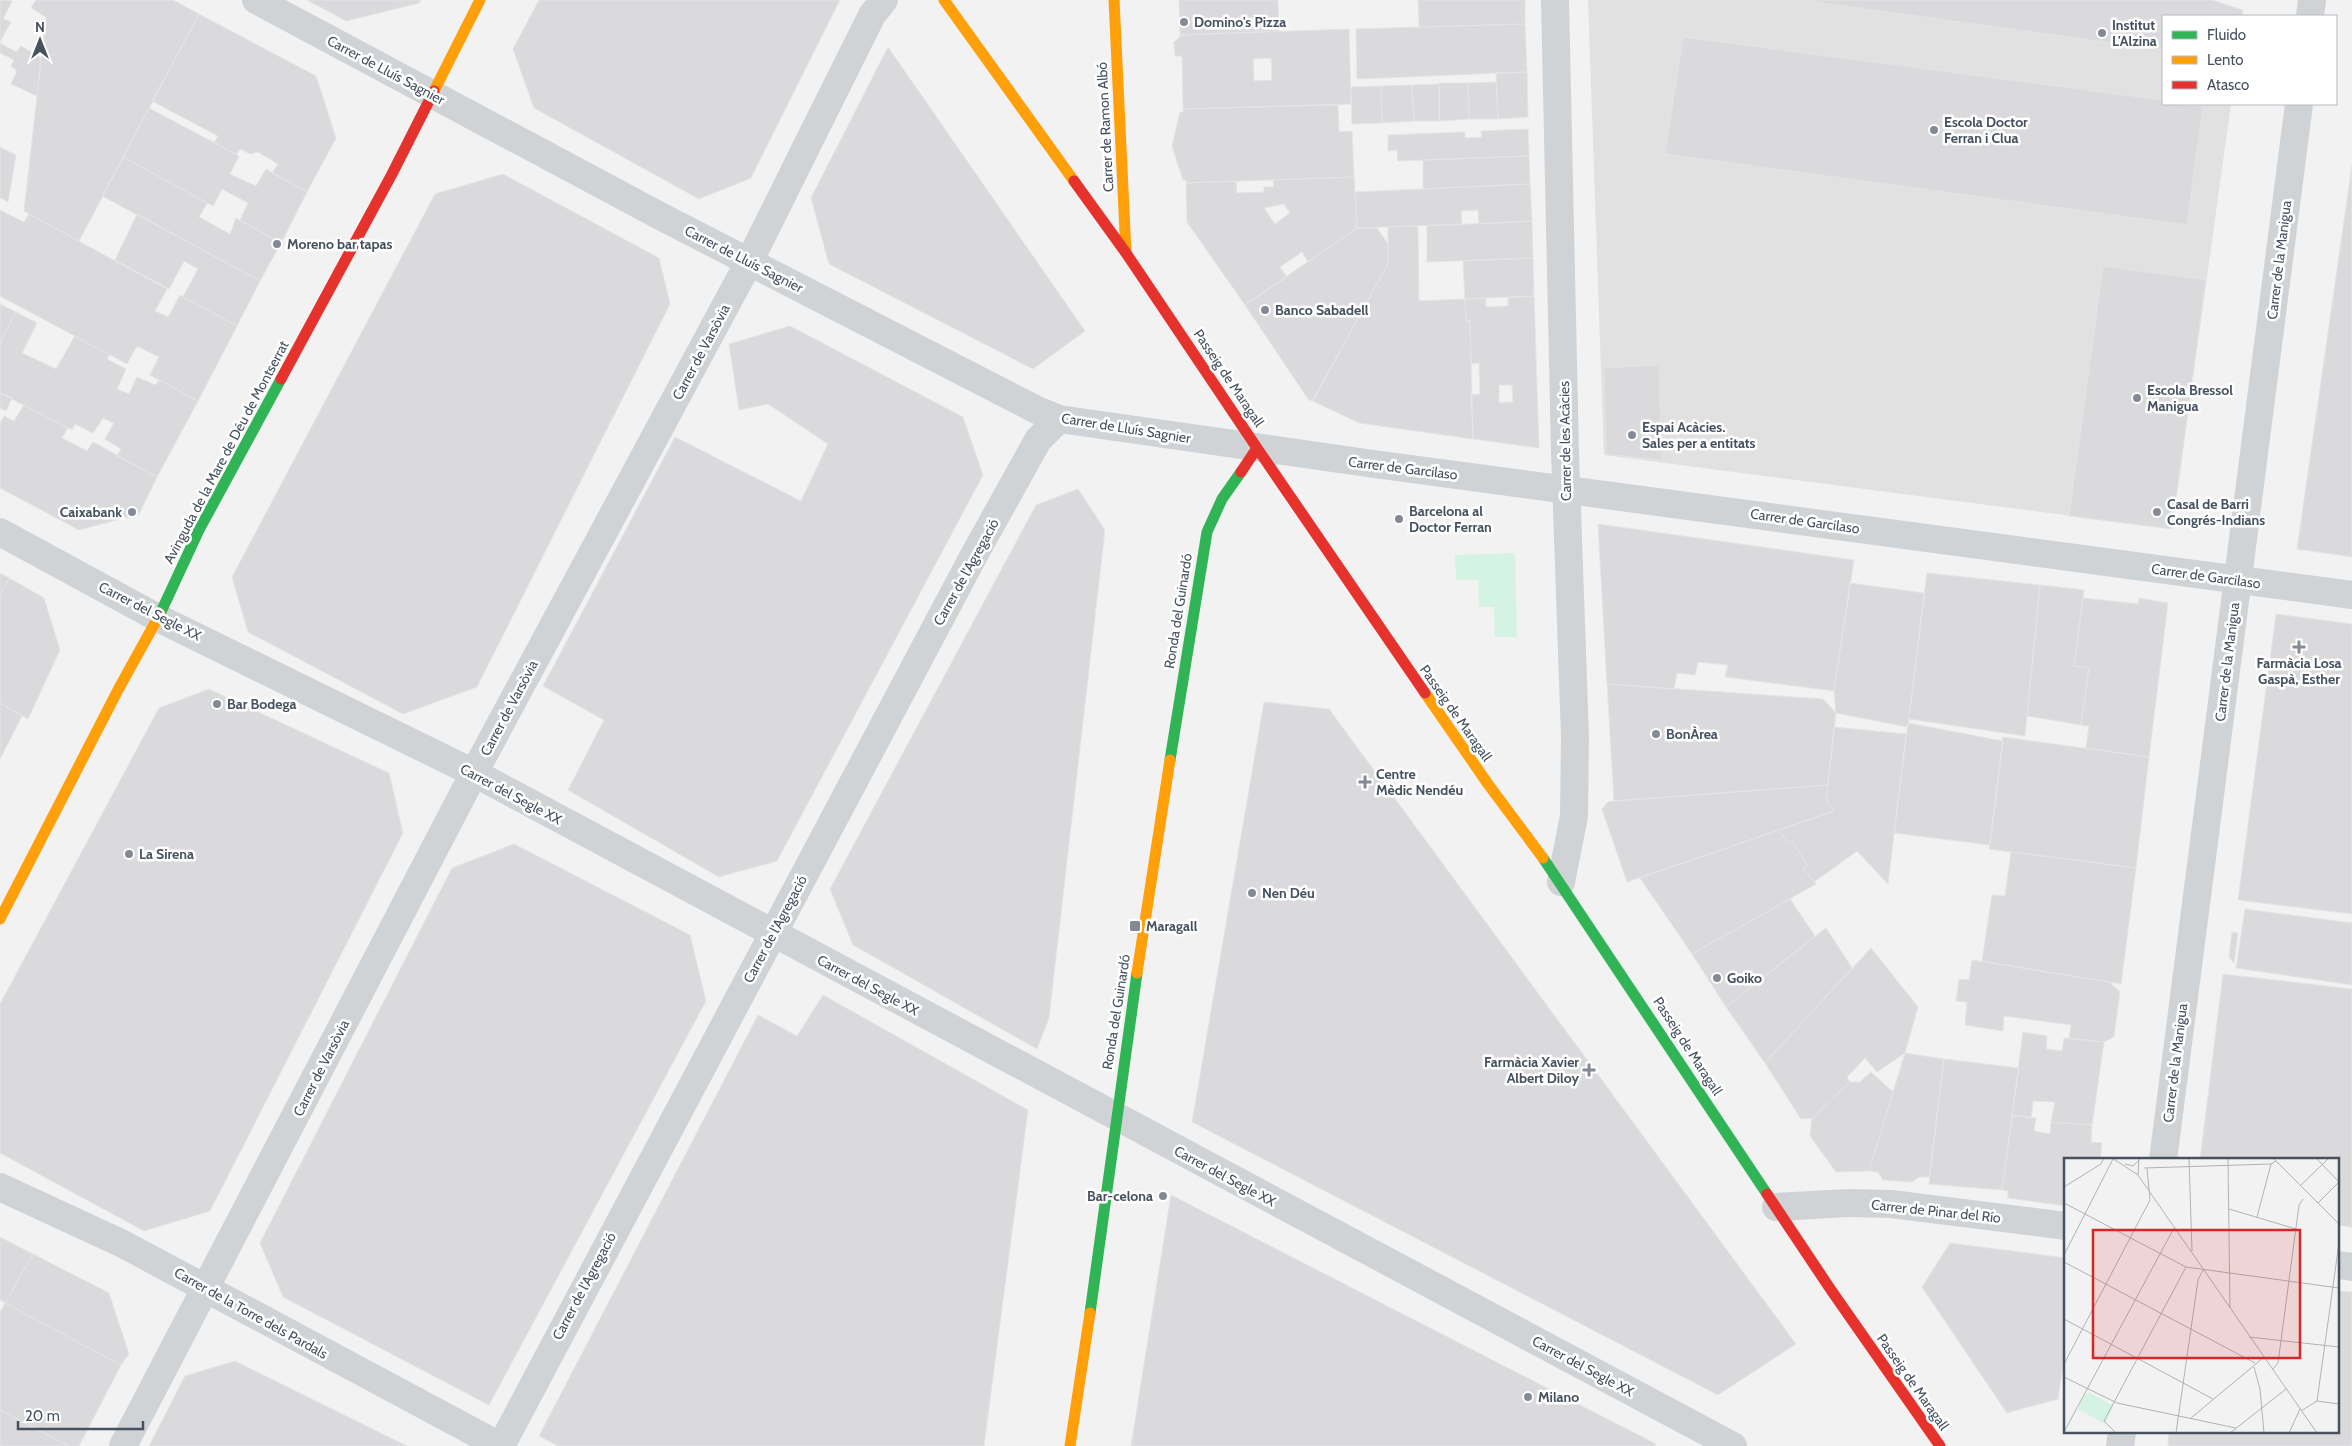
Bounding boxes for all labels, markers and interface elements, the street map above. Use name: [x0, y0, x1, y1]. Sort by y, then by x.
place label: Domino's Pizza: [1194, 13, 1286, 31]
north arrow: [15, 15, 65, 65]
legend: [2162, 15, 2337, 105]
marker: Domino's Pizza: [1178, 16, 1190, 28]
place label: Institut L'Alzina: [2112, 16, 2157, 50]
text: N: [35, 18, 45, 36]
text: Fluido: [2207, 26, 2246, 44]
marker: Institut L'Alzina: [2096, 27, 2108, 39]
street label: Carrer de Lluís Sagnier: [324, 31, 448, 109]
text: Lento: [2207, 51, 2244, 69]
street label: Carrer de Ramon Albó: [1093, 61, 1117, 192]
text: Atasco: [2207, 76, 2249, 94]
place label: Escola Doctor Ferran i Clua: [1944, 113, 2028, 147]
marker: Escola Doctor Ferran i Clua: [1928, 124, 1940, 136]
street label: Carrer de la Manigua: [2263, 199, 2295, 321]
street label: Carrer de Lluís Sagnier: [682, 221, 807, 297]
place label: Moreno bar tapas: [287, 235, 393, 253]
marker: Moreno bar tapas: [271, 238, 283, 250]
street label: Carrer de Varsòvia: [668, 301, 734, 403]
place label: Banco Sabadell: [1275, 301, 1369, 319]
marker: Banco Sabadell: [1259, 304, 1271, 316]
street label: Passeig de Maragall: [1190, 326, 1269, 431]
street label: Avinguda de la Mare de Déu de Montserrat: [159, 337, 293, 567]
street label: Carrer de les Acàcies: [1555, 381, 1575, 501]
place label: Escola Bressol Manigua: [2147, 381, 2233, 415]
marker: Escola Bressol Manigua: [2131, 392, 2143, 404]
street label: Carrer de Lluís Sagnier: [1060, 409, 1192, 447]
place label: Espai Acàcies. Sales per a entitats: [1642, 418, 1756, 452]
marker: Espai Acàcies. Sales per a entitats: [1626, 429, 1638, 441]
street label: Carrer de Garcilaso: [1347, 452, 1459, 484]
place label: Casal de Barri Congrés-Indians: [2167, 495, 2265, 529]
place label: Barcelona al Doctor Ferran: [1409, 502, 1492, 536]
place label: Caixabank: [60, 503, 122, 521]
street label: Carrer de Garcilaso: [1749, 504, 1861, 538]
marker: Caixabank: [126, 506, 138, 518]
marker: Casal de Barri Congrés-Indians: [2151, 506, 2163, 518]
marker: Barcelona al Doctor Ferran: [1393, 513, 1405, 525]
street label: Carrer de l'Agregació: [929, 515, 1003, 629]
street label: Ronda del Guinardó: [1160, 552, 1196, 670]
street label: Carrer de Garcilaso: [2150, 559, 2262, 593]
street label: Carrer del Segle XX: [96, 577, 205, 645]
street label: Carrer de la Manigua: [2211, 601, 2243, 723]
marker: Farmàcia Losa Gaspà, Esther: [2293, 641, 2305, 653]
place label: Farmàcia Losa Gaspà, Esther: [2256, 654, 2342, 688]
street label: Carrer de Varsòvia: [476, 657, 542, 759]
street label: Passeig de Maragall: [1416, 661, 1496, 765]
place label: Bar Bodega: [227, 695, 296, 713]
marker: Bar Bodega: [211, 698, 223, 710]
place label: BonÀrea: [1666, 725, 1718, 743]
marker: BonÀrea: [1650, 728, 1662, 740]
street label: Carrer del Segle XX: [457, 760, 566, 829]
place label: Centre Mèdic Nendéu: [1376, 765, 1463, 799]
marker: Centre Mèdic Nendéu: [1358, 775, 1372, 789]
place label: La Sirena: [139, 845, 194, 863]
marker: La Sirena: [123, 848, 135, 860]
street label: Carrer de l'Agregació: [739, 872, 811, 986]
place label: Nen Déu: [1262, 884, 1315, 902]
marker: Nen Déu: [1246, 887, 1258, 899]
place label: Maragall: [1146, 917, 1198, 935]
marker: Maragall: [1128, 919, 1142, 933]
street label: Carrer del Segle XX: [814, 951, 923, 1020]
street label: Ronda del Guinardó: [1098, 953, 1134, 1071]
place label: Goiko: [1727, 969, 1762, 987]
marker: Goiko: [1711, 972, 1723, 984]
street label: Passeig de Maragall: [1649, 993, 1727, 1099]
street label: Carrer de la Manigua: [2159, 1002, 2191, 1124]
street label: Carrer de Varsòvia: [289, 1016, 353, 1119]
place label: Farmàcia Xavier Albert Diloy: [1484, 1053, 1579, 1087]
marker: Farmàcia Xavier Albert Diloy: [1583, 1064, 1595, 1076]
street label: Carrer del Segle XX: [1171, 1142, 1280, 1211]
inset map: [2064, 1158, 2340, 1434]
place label: Bar-celona: [1087, 1187, 1153, 1205]
marker: Bar-celona: [1157, 1190, 1169, 1202]
street label: Carrer de Pinar del Río: [1870, 1195, 2002, 1227]
street label: Carrer de l'Agregació: [548, 1229, 620, 1343]
street label: Carrer de la Torre dels Pardals: [171, 1263, 331, 1363]
street label: Passeig de Maragall: [1873, 1330, 1953, 1434]
street label: Carrer del Segle XX: [1529, 1332, 1638, 1401]
place label: Milano: [1538, 1388, 1579, 1406]
marker: Milano: [1522, 1391, 1534, 1403]
scale bar: [18, 1398, 142, 1430]
text: 20 m: [25, 1407, 60, 1425]

